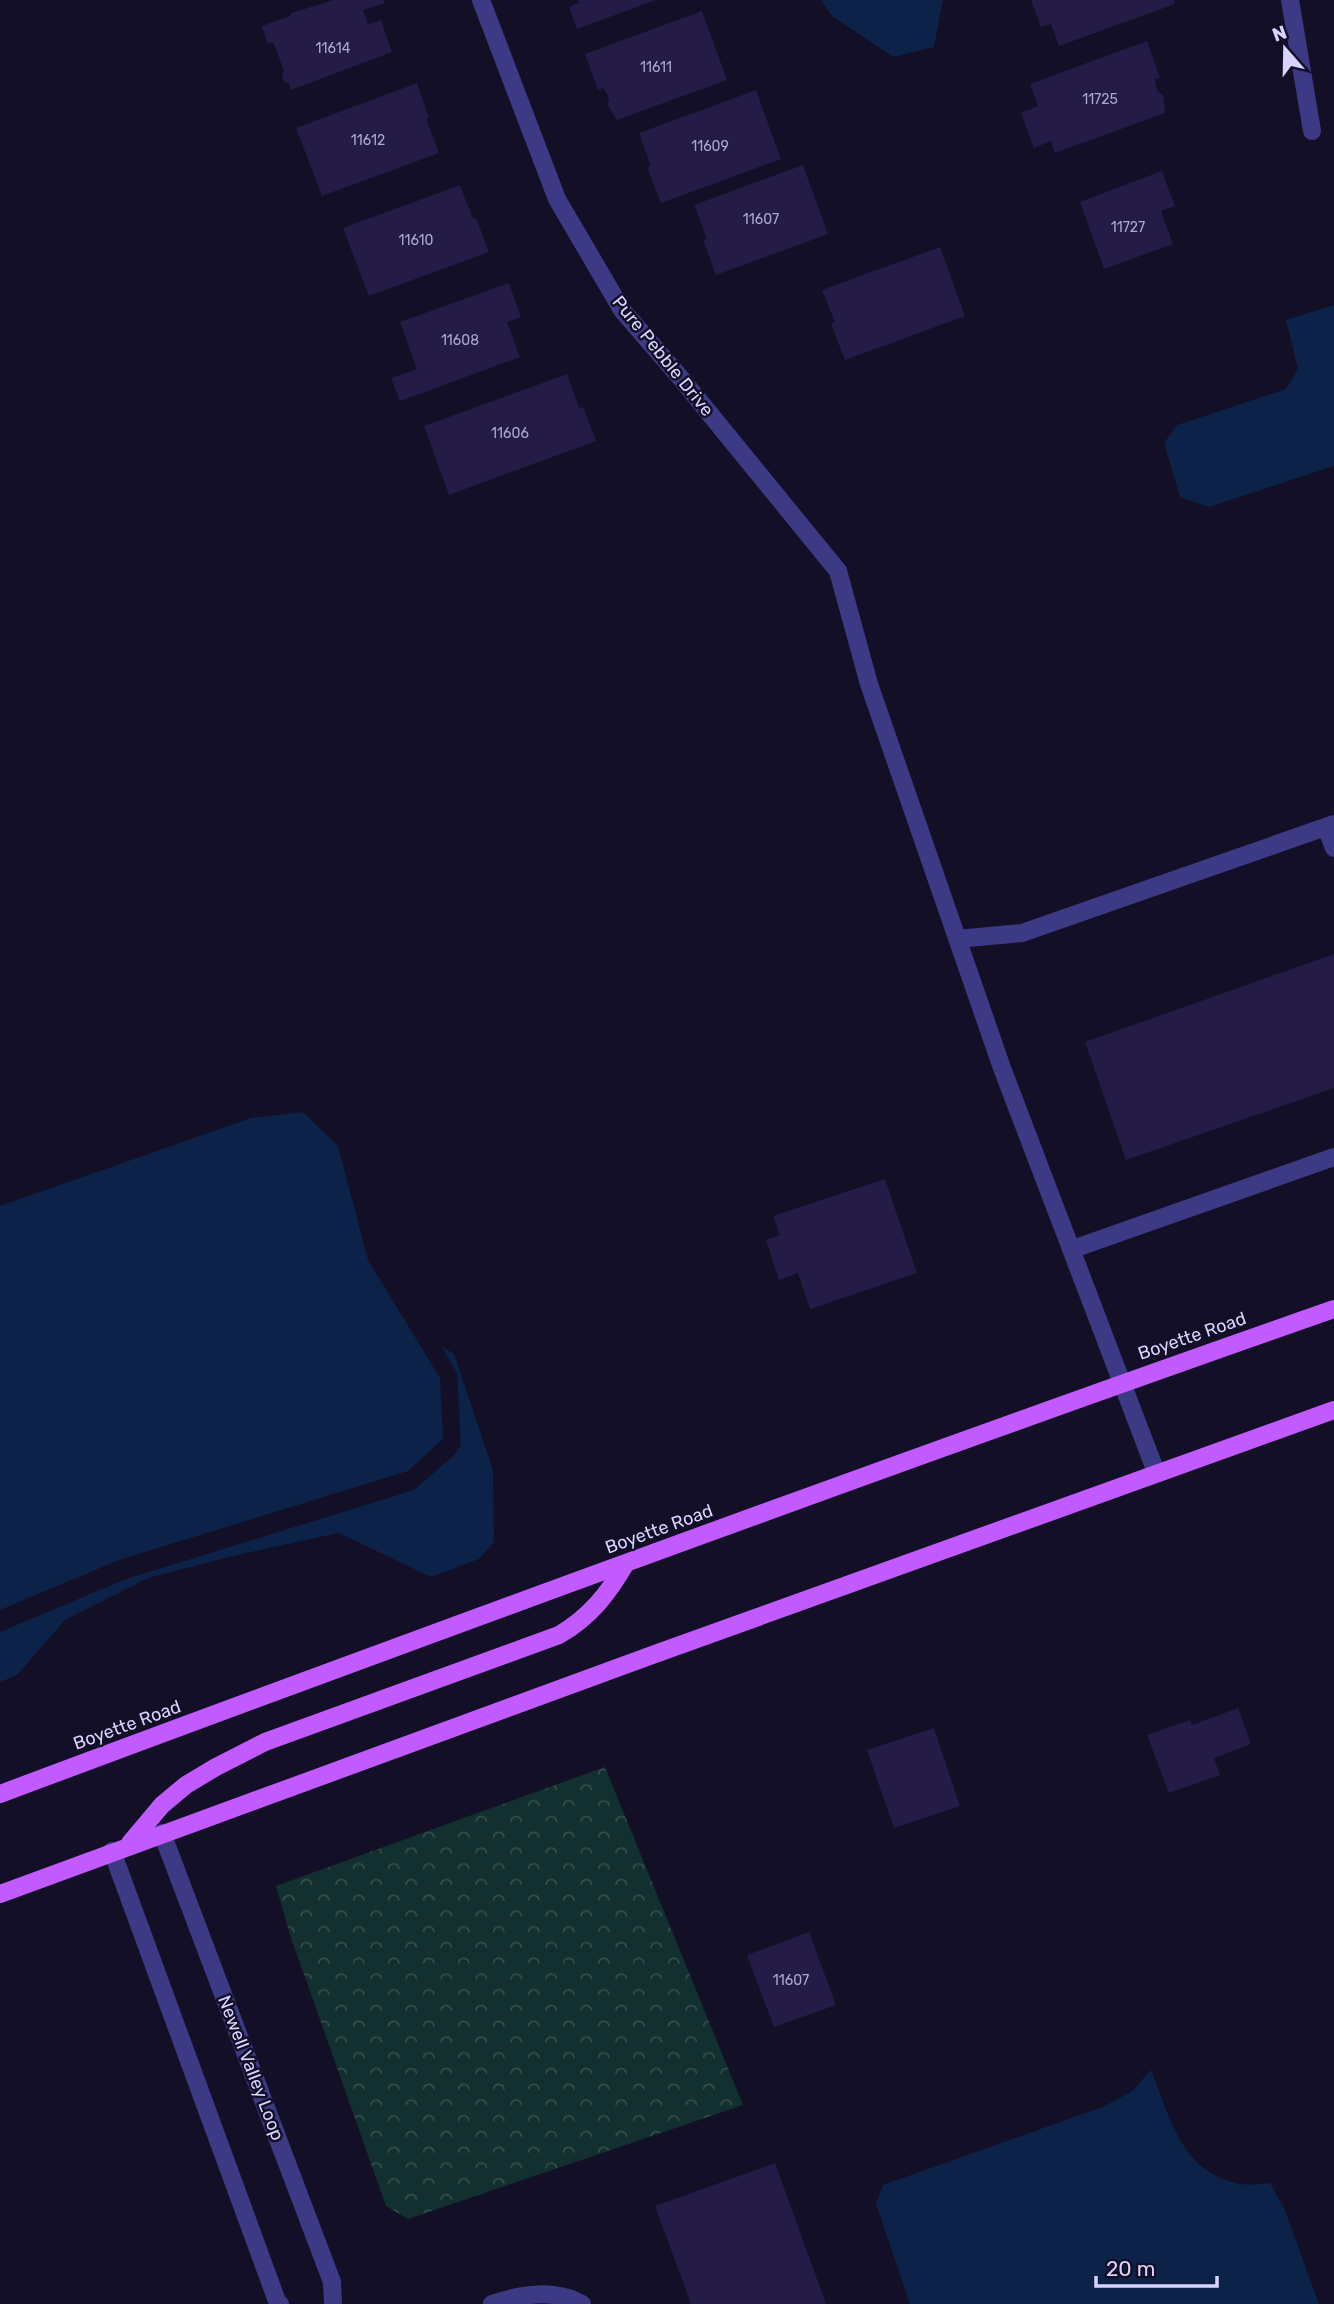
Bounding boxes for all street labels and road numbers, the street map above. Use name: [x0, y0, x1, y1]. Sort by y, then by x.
street label: Pure Pebble Drive: [608, 291, 718, 421]
street label: Boyette Road: [1135, 1307, 1249, 1365]
street label: Boyette Road: [602, 1499, 716, 1559]
street label: Boyette Road: [70, 1695, 184, 1755]
street label: Newell Valley Loop: [213, 1992, 289, 2144]

